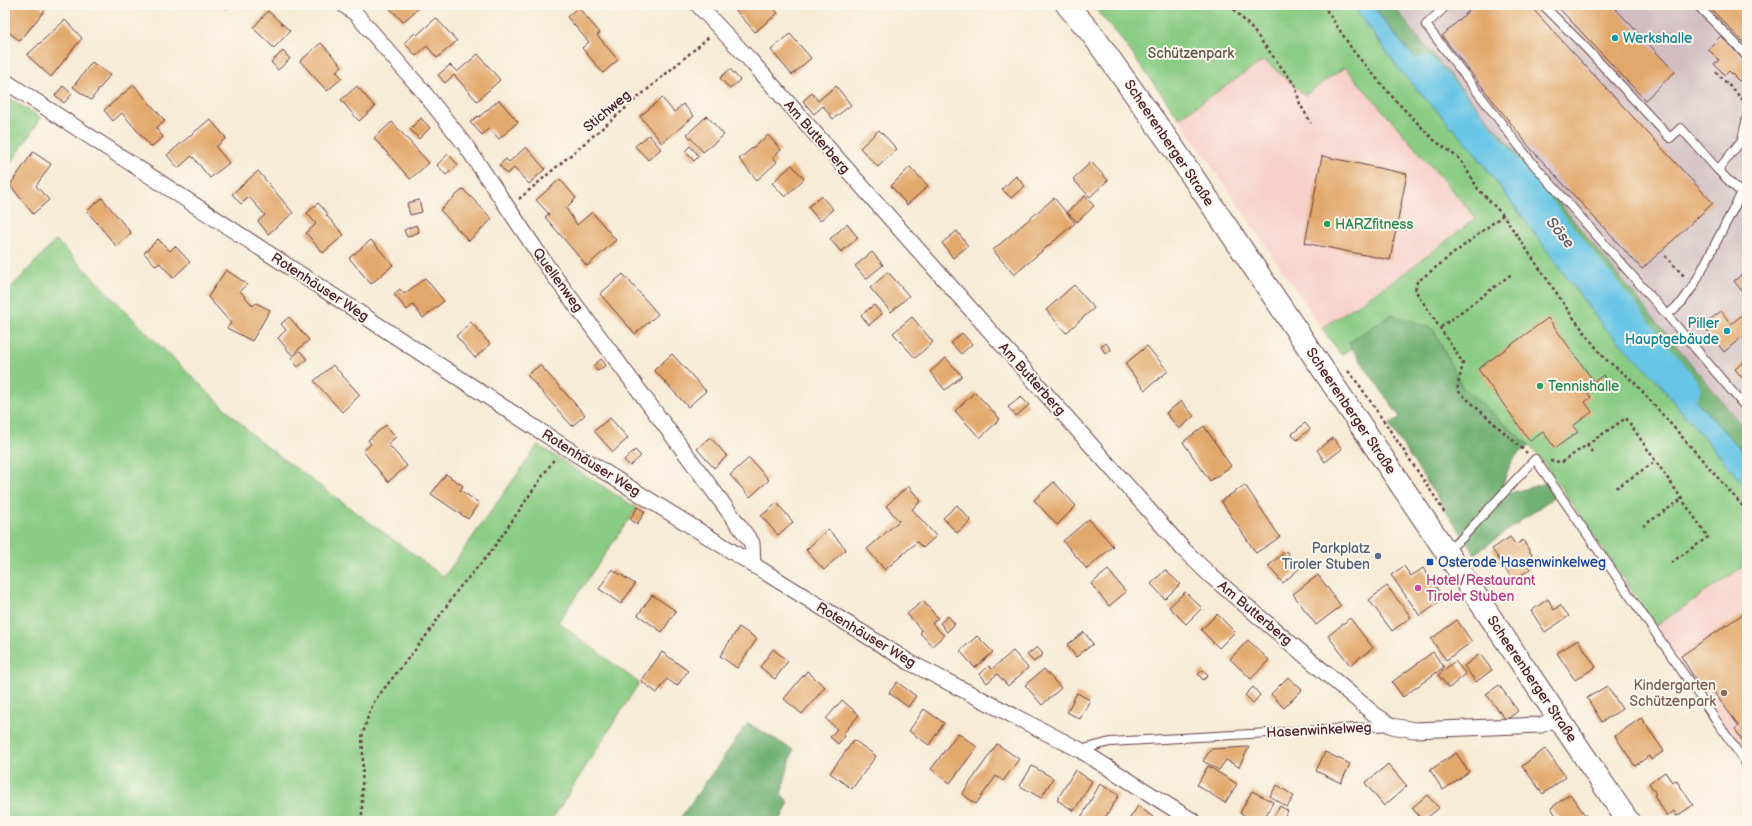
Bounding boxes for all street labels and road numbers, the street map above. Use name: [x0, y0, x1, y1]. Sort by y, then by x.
street label: Scheerenberger Straße: [1120, 77, 1218, 209]
street label: Stichweg: [580, 86, 634, 136]
street label: Am Butterberg: [780, 97, 854, 177]
street label: Quellenweg: [529, 245, 587, 315]
street label: Rotenhäuser Weg: [268, 249, 372, 325]
street label: Am Butterberg: [995, 339, 1069, 419]
street label: Scheerenberger Straße: [1302, 345, 1400, 477]
street label: Rotenhäuser Weg: [539, 426, 643, 500]
street label: Am Butterberg: [1214, 577, 1296, 649]
street label: Rotenhäuser Weg: [813, 599, 919, 671]
street label: Scheerenberger Straße: [1483, 613, 1581, 745]
street label: Hasenwinkelweg: [1266, 719, 1372, 741]

